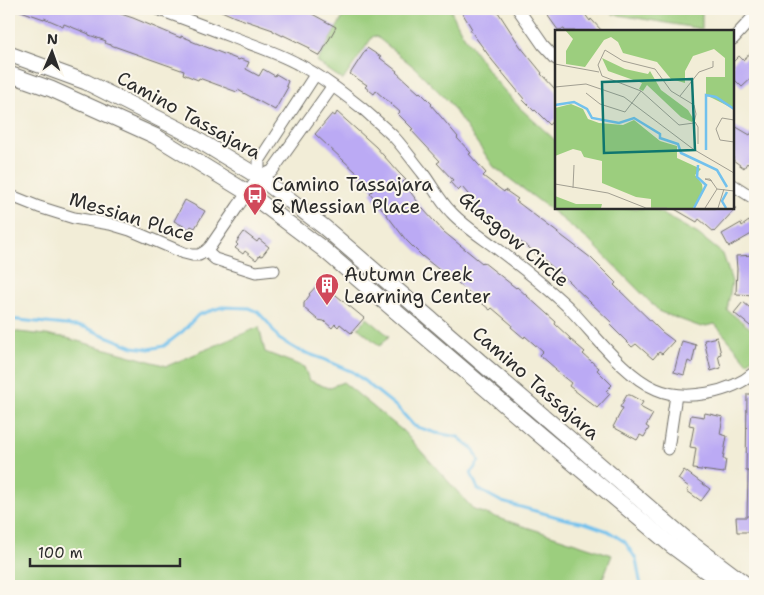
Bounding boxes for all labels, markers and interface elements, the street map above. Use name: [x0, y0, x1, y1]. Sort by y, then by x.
north arrow: [28, 28, 78, 78]
text: N: [47, 30, 58, 48]
inset map: [555, 30, 734, 209]
street label: Camino Tassajara: [112, 65, 266, 165]
place label: Camino Tassajara & Messian Place: [272, 172, 433, 219]
bus stop icon: Camino Tassajara & Messian Place: [242, 182, 268, 216]
street label: Messian Place: [66, 186, 198, 248]
street label: Glasgow Circle: [454, 186, 574, 292]
place label: Autumn Creek Learning Center: [344, 262, 491, 309]
building icon: Autumn Creek Learning Center: [314, 272, 340, 306]
street label: Camino Tassajara: [467, 321, 605, 445]
scale bar: [30, 535, 180, 567]
text: 100 m: [38, 543, 83, 563]

